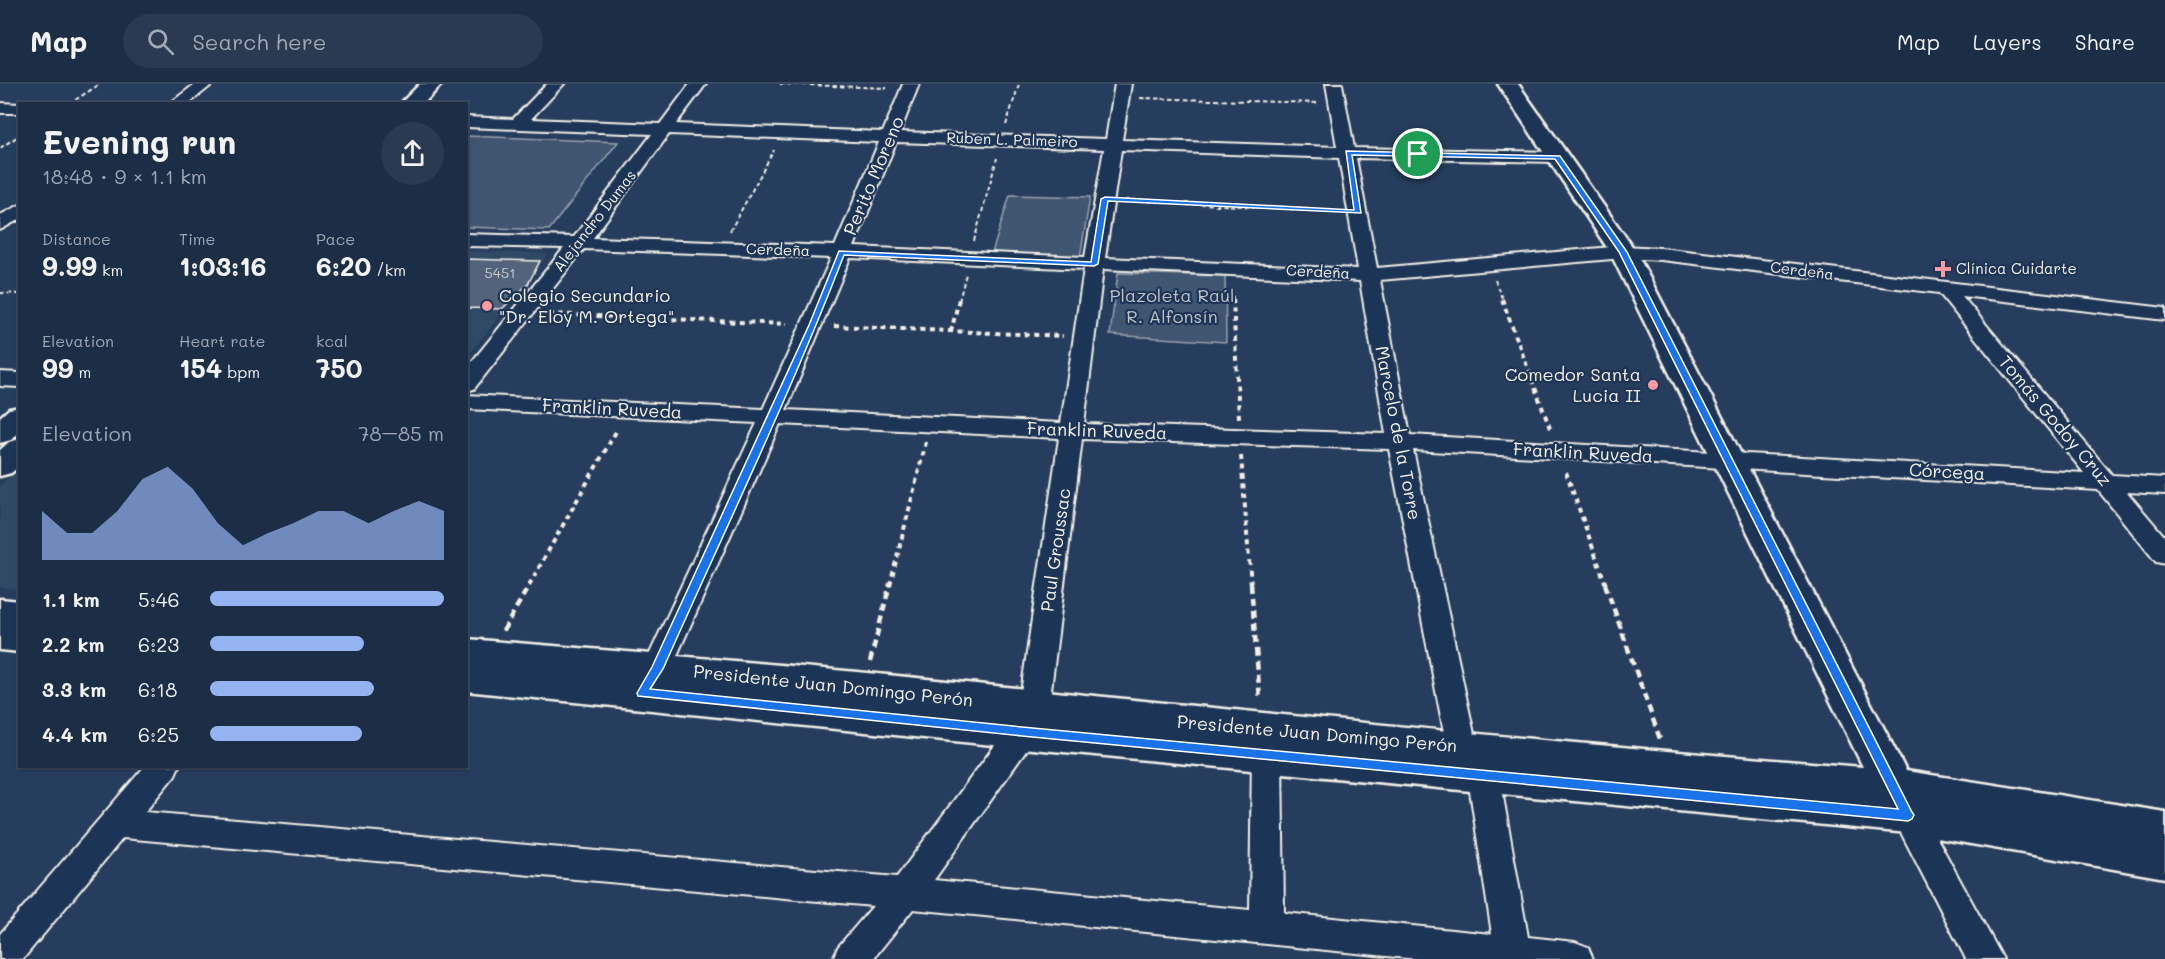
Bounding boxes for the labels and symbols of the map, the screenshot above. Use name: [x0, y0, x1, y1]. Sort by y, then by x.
street label: Perito Moreno: [837, 112, 909, 239]
street label: Ruben L. Palmeiro: [946, 127, 1078, 151]
pin: [1392, 128, 1443, 179]
street label: Alejandro Dumas: [548, 165, 640, 275]
street label: Cerdeña: [746, 238, 810, 260]
street label: Cerdeña: [1769, 256, 1835, 284]
place label: Clínica Cuidarte: [1956, 258, 2077, 278]
street label: Cerdeña: [1286, 259, 1351, 283]
marker: Clínica Cuidarte: [1934, 260, 1952, 278]
house number: 5451: [485, 263, 515, 282]
place label: Colegio Secundario "Dr. Eloy M. Ortega": [499, 283, 674, 328]
park label: Plazoleta Raúl R. Alfonsín: [1109, 283, 1235, 328]
marker: Colegio Secundario "Dr. Eloy M. Ortega": [480, 299, 494, 313]
street label: Marcelo de la Torre: [1370, 344, 1428, 522]
street label: Tomás Godoy Cruz: [1994, 350, 2118, 491]
place label: Comedor Santa Lucia II: [1505, 362, 1641, 407]
marker: Comedor Santa Lucia II: [1646, 378, 1660, 392]
street label: Franklin Ruveda: [541, 392, 683, 424]
street label: Franklin Ruveda: [1027, 416, 1168, 444]
street label: Franklin Ruveda: [1512, 436, 1654, 468]
street label: Córcega: [1908, 457, 1986, 485]
street label: Paul Groussac: [1034, 487, 1076, 613]
street label: Presidente Juan Domingo Perón: [692, 658, 974, 712]
street label: Presidente Juan Domingo Perón: [1176, 709, 1458, 757]

